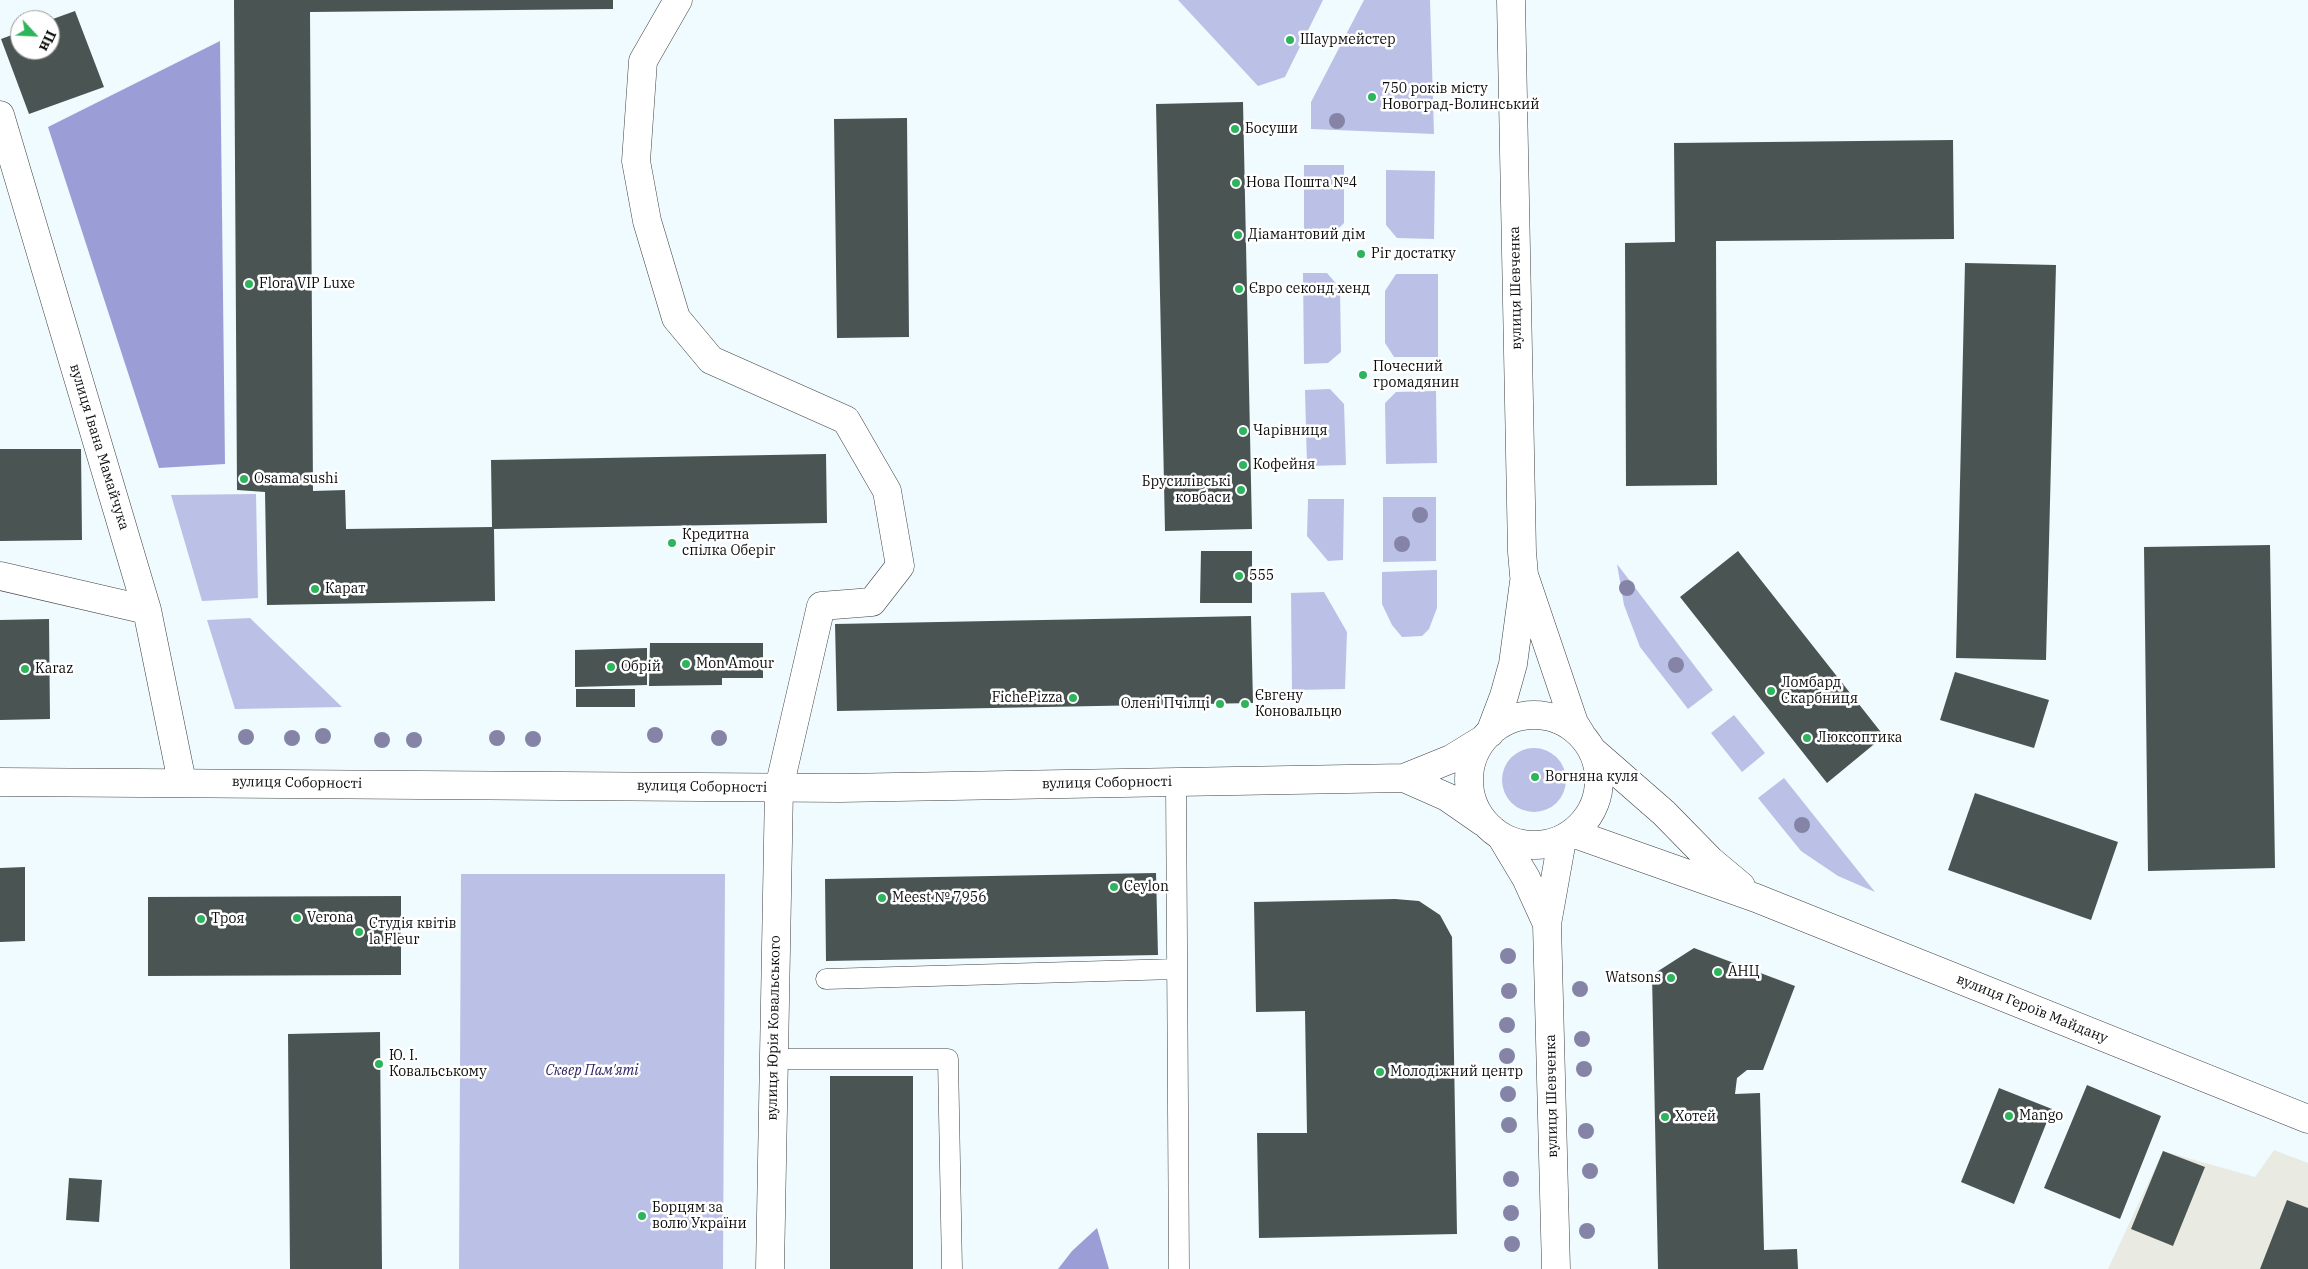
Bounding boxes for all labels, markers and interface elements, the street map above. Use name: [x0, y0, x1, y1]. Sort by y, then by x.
north arrow: [10, 10, 60, 60]
text: Пн: [35, 28, 60, 54]
place label: Шаурмейстер: [1300, 32, 1396, 48]
marker: Шаурмейстер: [1284, 34, 1296, 46]
place label: 750 років місту Новоград-Волинський: [1382, 81, 1540, 114]
marker: 750 років місту Новоград-Волинський: [1366, 91, 1378, 103]
place label: Босуши: [1245, 121, 1298, 137]
marker: Босуши: [1229, 123, 1241, 135]
place label: Нова Пошта №4: [1246, 175, 1357, 191]
marker: Нова Пошта №4: [1230, 177, 1242, 189]
street label: вулиця Шевченка: [1507, 226, 1525, 350]
place label: Діамантовий дім: [1248, 227, 1365, 243]
marker: Діамантовий дім: [1232, 229, 1244, 241]
place label: Ріг достатку: [1371, 246, 1456, 262]
marker: Ріг достатку: [1355, 248, 1367, 260]
place label: Flora VIP Luxe: [259, 276, 355, 292]
marker: Flora VIP Luxe: [243, 278, 255, 290]
place label: Євро секонд хенд: [1249, 281, 1370, 297]
marker: Євро секонд хенд: [1233, 283, 1245, 295]
place label: Почесний громадянин: [1373, 359, 1459, 392]
street label: вулиця Івана Мамайчука: [66, 362, 132, 532]
marker: Почесний громадянин: [1357, 369, 1369, 381]
place label: Чарівниця: [1253, 423, 1328, 439]
marker: Чарівниця: [1237, 425, 1249, 437]
place label: Кофейня: [1253, 457, 1315, 473]
marker: Кофейня: [1237, 459, 1249, 471]
place label: Osama sushi: [254, 471, 338, 487]
marker: Osama sushi: [238, 473, 250, 485]
place label: Брусилівські ковбаси: [1142, 474, 1231, 507]
marker: Брусилівські ковбаси: [1235, 484, 1247, 496]
place label: Кредитна спілка Оберіг: [682, 527, 776, 560]
marker: Кредитна спілка Оберіг: [666, 537, 678, 549]
place label: 555: [1249, 568, 1274, 584]
marker: 555: [1233, 570, 1245, 582]
place label: Карат: [325, 581, 366, 597]
marker: Карат: [309, 583, 321, 595]
place label: Mon Amour: [696, 656, 774, 672]
marker: Mon Amour: [680, 658, 692, 670]
place label: Обрій: [621, 659, 661, 675]
place label: Karaz: [35, 661, 73, 677]
marker: Обрій: [605, 661, 617, 673]
marker: Karaz: [19, 663, 31, 675]
place label: Ломбард Скарбниця: [1781, 675, 1858, 708]
marker: Ломбард Скарбниця: [1765, 685, 1777, 697]
place label: Євгену Коновальцю: [1255, 688, 1342, 720]
place label: FichePizza: [992, 690, 1063, 706]
marker: FichePizza: [1067, 692, 1079, 704]
place label: Олені Пчілці: [1121, 696, 1210, 712]
marker: Олені Пчілці: [1214, 698, 1226, 710]
marker: Євгену Коновальцю: [1239, 698, 1251, 710]
place label: Люксоптика: [1817, 730, 1902, 746]
marker: Люксоптика: [1801, 732, 1813, 744]
place label: Вогняна куля: [1545, 769, 1638, 785]
marker: Вогняна куля: [1529, 771, 1541, 783]
street label: вулиця Соборності: [232, 773, 362, 793]
street label: вулиця Соборності: [1042, 773, 1172, 793]
street label: вулиця Соборності: [637, 777, 767, 797]
place label: Ceylon: [1124, 879, 1169, 895]
marker: Ceylon: [1108, 881, 1120, 893]
place label: Meest № 7956: [892, 890, 987, 906]
marker: Meest № 7956: [876, 892, 888, 904]
place label: Verona: [307, 910, 354, 926]
place label: Троя: [211, 911, 244, 927]
marker: Verona: [291, 912, 303, 924]
marker: Троя: [195, 913, 207, 925]
place label: Студія квітів la Fleur: [369, 916, 456, 949]
marker: Студія квітів la Fleur: [353, 926, 365, 938]
street label: вулиця Юрія Ковальського: [764, 935, 784, 1121]
place label: АНЦ: [1728, 964, 1760, 980]
marker: АНЦ: [1712, 966, 1724, 978]
place label: Watsons: [1605, 970, 1661, 986]
street label: вулиця Героїв Майдану: [1954, 971, 2110, 1047]
marker: Watsons: [1665, 972, 1677, 984]
street label: вулиця Шевченка: [1543, 1034, 1561, 1158]
place label: Ю. І. Ковальському: [389, 1048, 487, 1080]
marker: Ю. І. Ковальському: [373, 1058, 385, 1070]
park label: Сквер Пам'яті: [545, 1063, 639, 1079]
place label: Молодіжний центр: [1390, 1064, 1523, 1080]
marker: Молодіжний центр: [1374, 1066, 1386, 1078]
place label: Mango: [2019, 1108, 2063, 1124]
place label: Хотей: [1675, 1109, 1716, 1125]
marker: Mango: [2003, 1110, 2015, 1122]
marker: Хотей: [1659, 1111, 1671, 1123]
place label: Борцям за волю України: [652, 1200, 747, 1232]
marker: Борцям за волю України: [636, 1210, 648, 1222]

